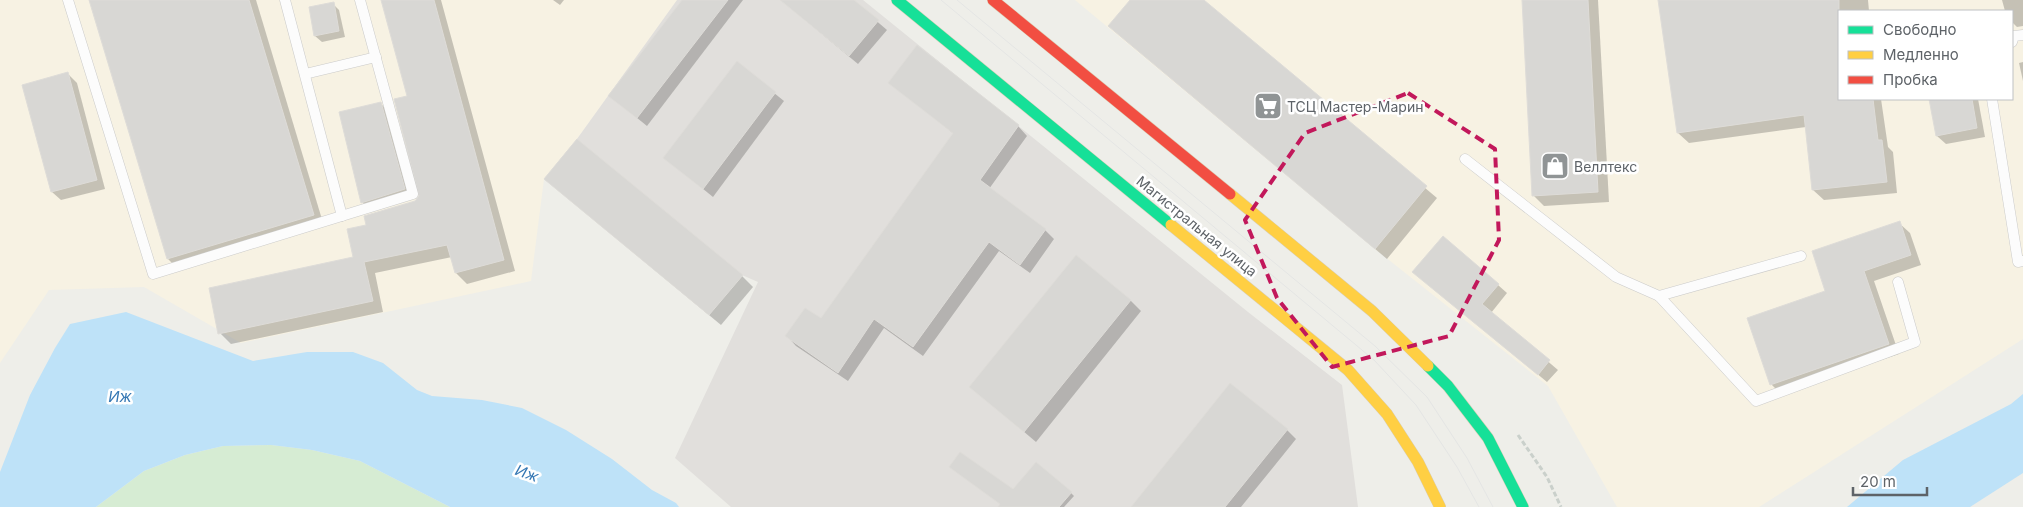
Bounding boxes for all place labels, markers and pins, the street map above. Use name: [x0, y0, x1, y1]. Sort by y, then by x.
supermarket icon: ТСЦ Мастер-Марин: [1253, 91, 1283, 121]
place label: ТСЦ Мастер-Марин: [1287, 98, 1423, 115]
shop icon: Веллтекс: [1540, 151, 1570, 181]
place label: Веллтекс: [1574, 158, 1637, 175]

